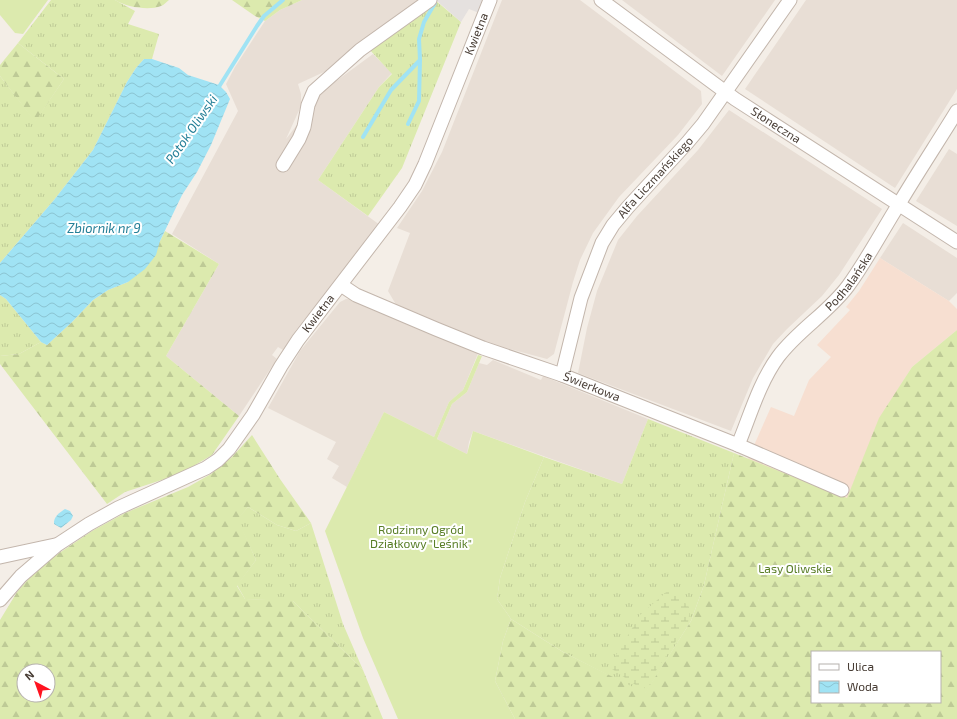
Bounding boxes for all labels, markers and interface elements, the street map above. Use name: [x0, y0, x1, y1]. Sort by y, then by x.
street label: Kwietna: [461, 10, 490, 57]
water label: Potok Oliwski: [161, 92, 221, 166]
street label: Słoneczna: [749, 103, 804, 146]
street label: Alfa Liczmańskiego: [614, 133, 695, 220]
water label: Zbiornik nr 9: [67, 220, 141, 236]
street label: Podhalańska: [822, 249, 875, 313]
street label: Kwietna: [299, 291, 337, 335]
street label: Świerkowa: [562, 368, 622, 403]
park label: Rodzinny Ogród Działkowy "Leśnik": [370, 522, 472, 550]
park label: Lasy Oliwskie: [758, 561, 832, 575]
legend: [811, 651, 941, 703]
text: Ulica: [847, 659, 874, 673]
north arrow: [16, 663, 56, 703]
text: N: [22, 668, 36, 683]
text: Woda: [847, 679, 878, 693]

